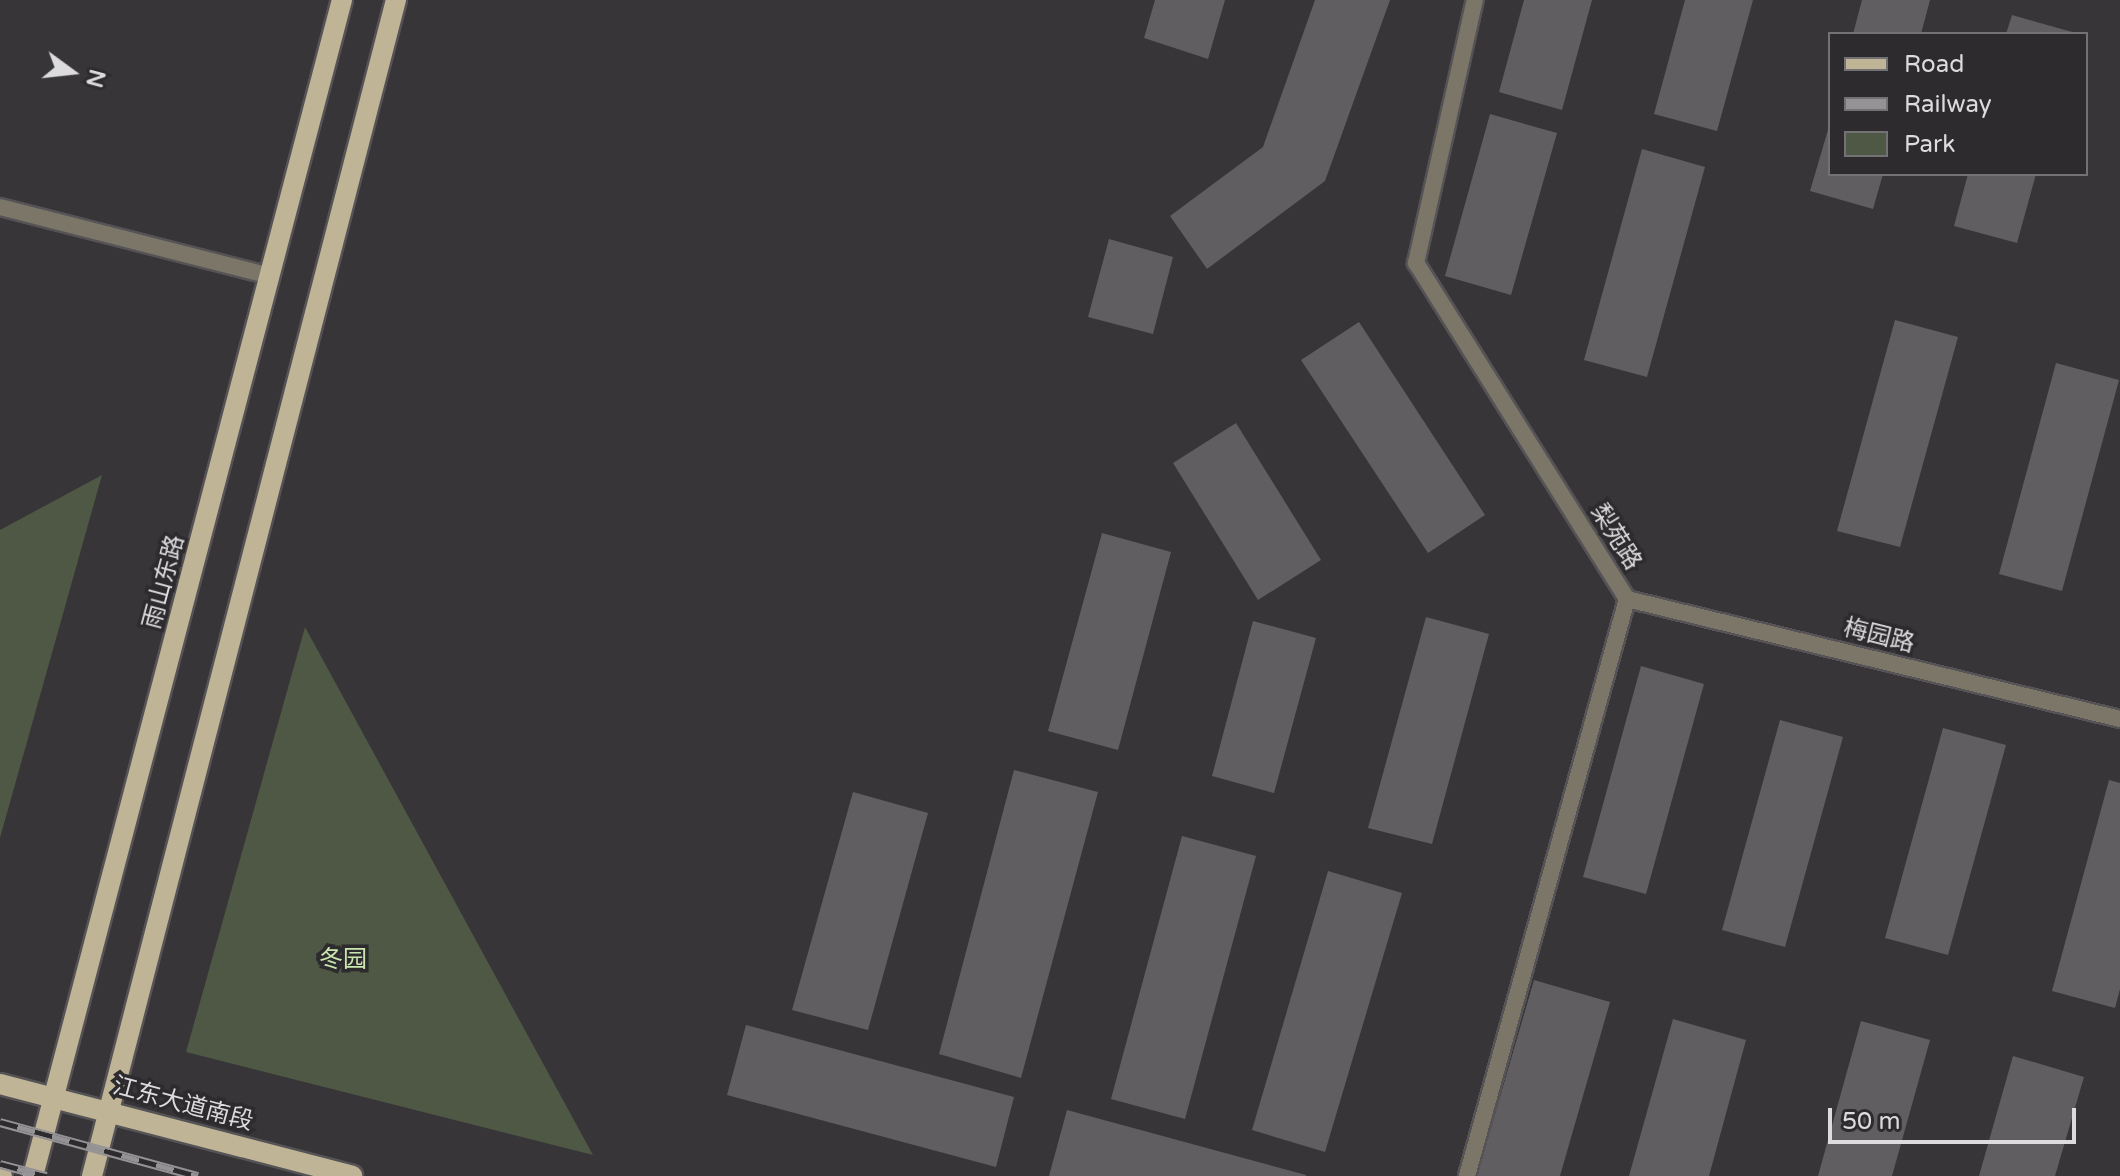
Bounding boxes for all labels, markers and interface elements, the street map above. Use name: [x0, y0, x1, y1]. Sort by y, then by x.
north arrow: [32, 32, 112, 112]
legend: [1828, 32, 2088, 176]
text: Road: [1904, 50, 1964, 79]
text: N: [80, 66, 110, 90]
text: Railway: [1904, 90, 1992, 119]
text: Park: [1904, 130, 1955, 159]
street label: 梨苑路: [1585, 499, 1647, 575]
street label: 雨山东路: [138, 532, 190, 632]
street label: 梅园路: [1841, 613, 1917, 659]
park label: 冬园: [319, 946, 367, 974]
street label: 江东大道南段: [110, 1071, 256, 1137]
scale bar: [1832, 1092, 2080, 1142]
text: 50 m: [1842, 1107, 1900, 1136]

